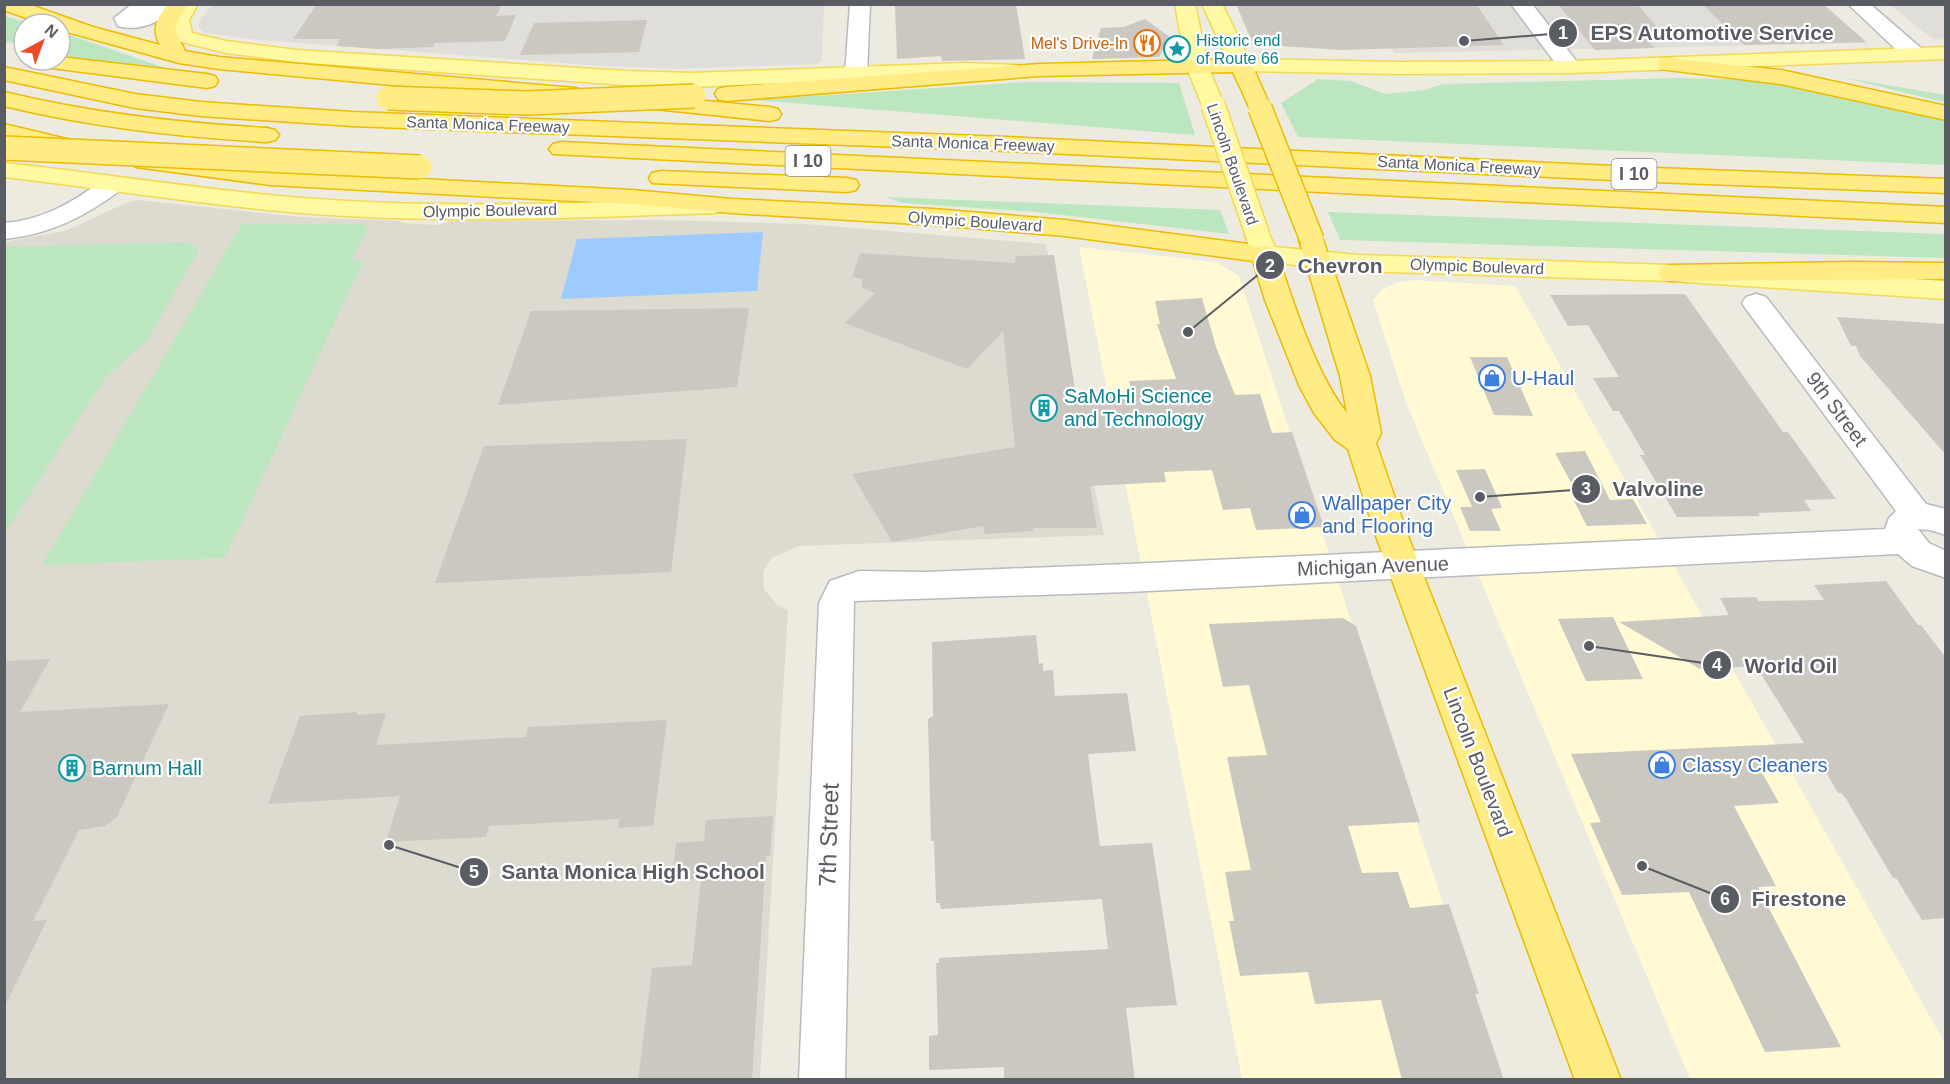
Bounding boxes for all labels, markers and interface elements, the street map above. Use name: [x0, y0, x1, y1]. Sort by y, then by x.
north arrow: [12, 12, 72, 72]
callout: EPS Automotive Service: [1548, 13, 1846, 52]
text: N: [42, 21, 61, 41]
text: EPS Automotive Service: [1590, 21, 1834, 44]
text: 1: [1558, 23, 1568, 43]
restaurant icon: Mel's Drive-In: [1132, 28, 1162, 58]
place label: Historic end of Route 66: [1196, 32, 1280, 67]
place icon: Historic end of Route 66: [1162, 34, 1192, 64]
place label: Mel's Drive-In: [1031, 35, 1128, 52]
street label: Lincoln Boulevard: [1204, 101, 1261, 227]
street label: Santa Monica Freeway: [406, 113, 570, 136]
street label: Santa Monica Freeway: [891, 132, 1055, 155]
road number: I 10: [786, 146, 830, 176]
street label: Santa Monica Freeway: [1377, 153, 1541, 178]
road number: I 10: [1612, 159, 1656, 189]
street label: Olympic Boulevard: [423, 201, 557, 220]
street label: Olympic Boulevard: [907, 208, 1043, 235]
callout: Chevron: [1255, 246, 1394, 285]
text: Chevron: [1297, 254, 1383, 277]
text: 2: [1265, 256, 1275, 276]
street label: Olympic Boulevard: [1410, 256, 1544, 277]
shop icon: U-Haul: [1477, 363, 1507, 393]
place label: U-Haul: [1512, 367, 1574, 389]
street label: 9th Street: [1802, 368, 1872, 451]
place label: SaMoHi Science and Technology: [1064, 385, 1212, 430]
building icon: SaMoHi Science and Technology: [1029, 393, 1059, 423]
callout: Valvoline: [1571, 469, 1716, 508]
text: Valvoline: [1612, 477, 1704, 500]
text: 3: [1581, 479, 1591, 499]
place label: Wallpaper City and Flooring: [1322, 492, 1451, 537]
shop icon: Wallpaper City and Flooring: [1287, 500, 1317, 530]
street label: Michigan Avenue: [1297, 552, 1449, 580]
callout: World Oil: [1702, 646, 1849, 685]
text: World Oil: [1745, 654, 1837, 677]
text: 4: [1712, 655, 1722, 675]
street label: Lincoln Boulevard: [1439, 684, 1517, 840]
shop icon: Classy Cleaners: [1647, 750, 1677, 780]
building icon: Barnum Hall: [57, 753, 87, 783]
place label: Classy Cleaners: [1682, 754, 1828, 776]
place label: Barnum Hall: [92, 757, 202, 779]
street label: 7th Street: [813, 782, 844, 887]
callout: Santa Monica High School: [459, 852, 777, 891]
text: Santa Monica High School: [501, 860, 765, 883]
text: 5: [469, 862, 479, 882]
callout: Firestone: [1710, 879, 1858, 918]
text: Firestone: [1752, 887, 1846, 910]
text: 6: [1720, 889, 1730, 909]

